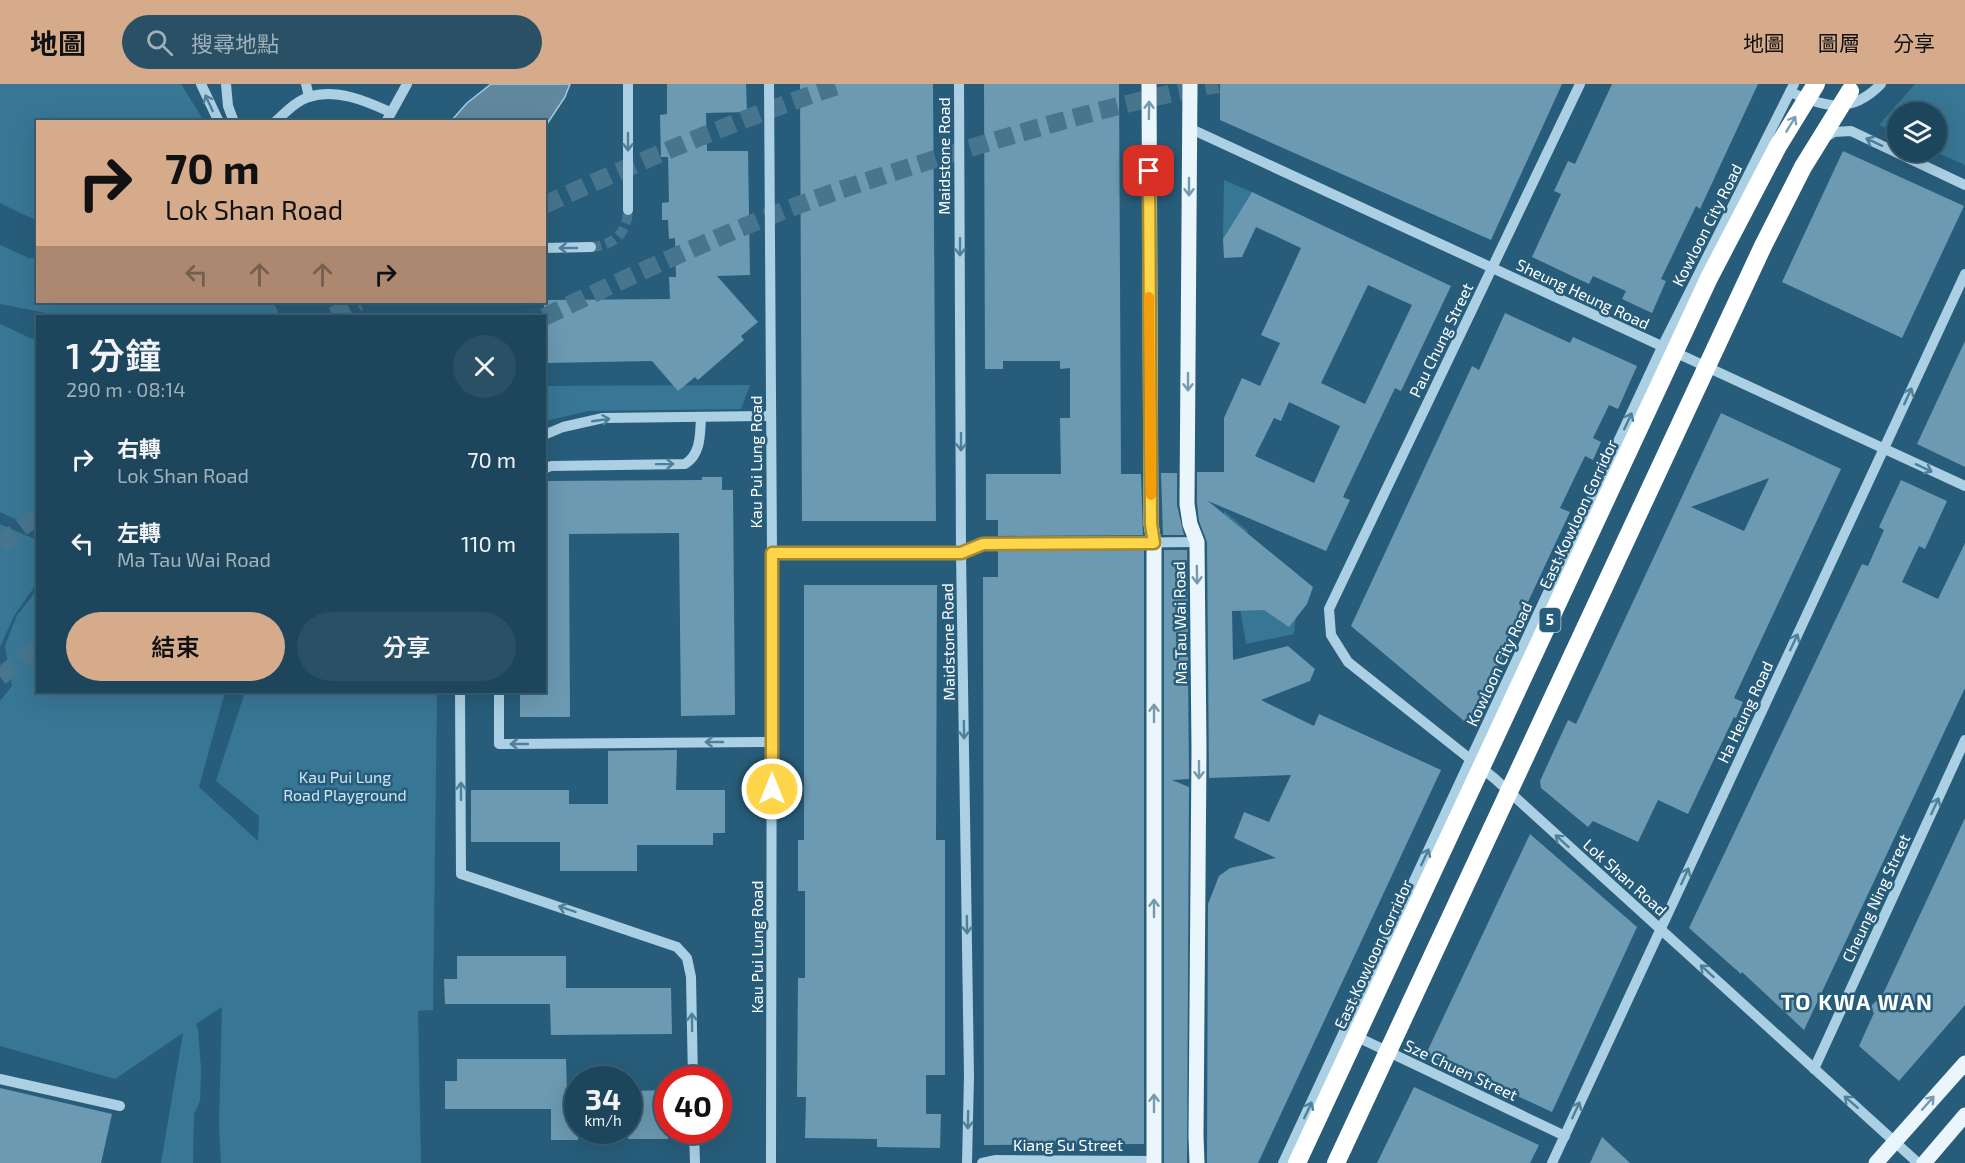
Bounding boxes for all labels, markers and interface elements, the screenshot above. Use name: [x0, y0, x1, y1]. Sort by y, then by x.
search box: [122, 15, 542, 69]
text: 地圖: [30, 26, 86, 60]
icon: search: [143, 26, 176, 59]
text: 搜尋地點: [191, 30, 279, 56]
text: 地圖: [1743, 30, 1785, 55]
text: 圖層: [1818, 30, 1860, 55]
text: 分享: [1893, 30, 1935, 55]
one-way arrow: [203, 94, 214, 112]
street label: Maidstone Road: [934, 97, 953, 215]
one-way arrow: [1143, 100, 1155, 120]
map controls: [1887, 102, 1947, 162]
button: layers: [1887, 102, 1947, 162]
one-way arrow: [1785, 116, 1797, 133]
one-way arrow: [622, 132, 634, 152]
one-way arrow: [1866, 136, 1884, 148]
text: 70 m: [165, 142, 260, 192]
icon: right: [66, 144, 144, 222]
pin: [1123, 145, 1174, 196]
icon: arrive: [1132, 154, 1165, 187]
street label: Kowloon City Road: [1667, 160, 1746, 289]
one-way arrow: [1183, 176, 1195, 196]
text: Lok Shan Road: [165, 193, 343, 225]
one-way arrow: [954, 237, 966, 257]
one-way arrow: [558, 242, 578, 253]
street label: Sheung Heung Road: [1514, 254, 1653, 333]
icon: left: [180, 258, 213, 291]
icon: ahead: [243, 258, 276, 291]
icon: ahead: [306, 258, 339, 291]
icon: right: [369, 258, 402, 291]
street label: Pau Chung Street: [1405, 280, 1476, 400]
text: 1 分鐘: [66, 333, 161, 376]
button: close: [453, 335, 516, 398]
one-way arrow: [1182, 371, 1194, 391]
text: 290 m · 08:14: [66, 377, 186, 401]
one-way arrow: [1903, 387, 1915, 405]
street label: Kau Pui Lung Road: [746, 395, 765, 529]
one-way arrow: [1623, 412, 1635, 430]
one-way arrow: [590, 414, 610, 425]
one-way arrow: [955, 432, 967, 452]
text: 右轉: [117, 435, 161, 461]
street label: East Kowloon Corridor: [1535, 436, 1621, 591]
icon: right: [66, 443, 99, 476]
text: 70 m: [467, 446, 516, 472]
one-way arrow: [655, 458, 675, 470]
one-way arrow: [1915, 462, 1933, 474]
text: Lok Shan Road: [117, 463, 249, 487]
text: 左轉: [117, 519, 161, 545]
icon: left: [66, 527, 99, 560]
text: 110 m: [461, 530, 516, 556]
text: Ma Tau Wai Road: [117, 547, 271, 571]
street label: Ma Tau Wai Road: [1169, 561, 1190, 685]
one-way arrow: [1191, 565, 1203, 585]
street label: Maidstone Road: [937, 583, 958, 701]
street label: Kowloon City Road: [1461, 599, 1536, 729]
road number: 5: [1540, 608, 1560, 632]
button: 結束: [66, 612, 285, 681]
button: 分享: [297, 612, 516, 681]
one-way arrow: [1788, 633, 1800, 651]
street label: Ha Heung Road: [1713, 658, 1776, 766]
one-way arrow: [1148, 703, 1160, 723]
one-way arrow: [958, 719, 970, 739]
one-way arrow: [704, 736, 724, 748]
one-way arrow: [509, 738, 529, 750]
position arrow: [740, 757, 804, 821]
one-way arrow: [1193, 760, 1205, 780]
park label: Kau Pui Lung Road Playground: [283, 767, 407, 804]
one-way arrow: [455, 781, 466, 801]
one-way arrow: [1929, 797, 1941, 815]
street label: Cheung Ning Street: [1837, 831, 1914, 965]
one-way arrow: [1555, 834, 1570, 848]
street label: Lok Shan Road: [1580, 834, 1671, 919]
one-way arrow: [1421, 848, 1432, 866]
one-way arrow: [1680, 867, 1692, 885]
street label: East Kowloon Corridor: [1330, 876, 1416, 1031]
street label: Kau Pui Lung Road: [747, 880, 766, 1014]
one-way arrow: [1148, 898, 1160, 918]
one-way arrow: [558, 903, 577, 914]
one-way arrow: [961, 914, 972, 934]
one-way arrow: [1700, 964, 1715, 978]
district label: TO KWA WAN: [1781, 988, 1933, 1014]
one-way arrow: [686, 1012, 698, 1032]
street label: Sze Chuen Street: [1402, 1035, 1521, 1104]
speed limit sign: 40: [654, 1066, 732, 1144]
text: 34: [585, 1080, 621, 1116]
one-way arrow: [1148, 1093, 1160, 1113]
one-way arrow: [1844, 1095, 1859, 1109]
one-way arrow: [1921, 1096, 1935, 1111]
one-way arrow: [1302, 1101, 1314, 1119]
one-way arrow: [1571, 1101, 1583, 1119]
one-way arrow: [962, 1109, 974, 1129]
text: km/h: [584, 1111, 622, 1129]
street label: Kiang Su Street: [1013, 1135, 1123, 1154]

